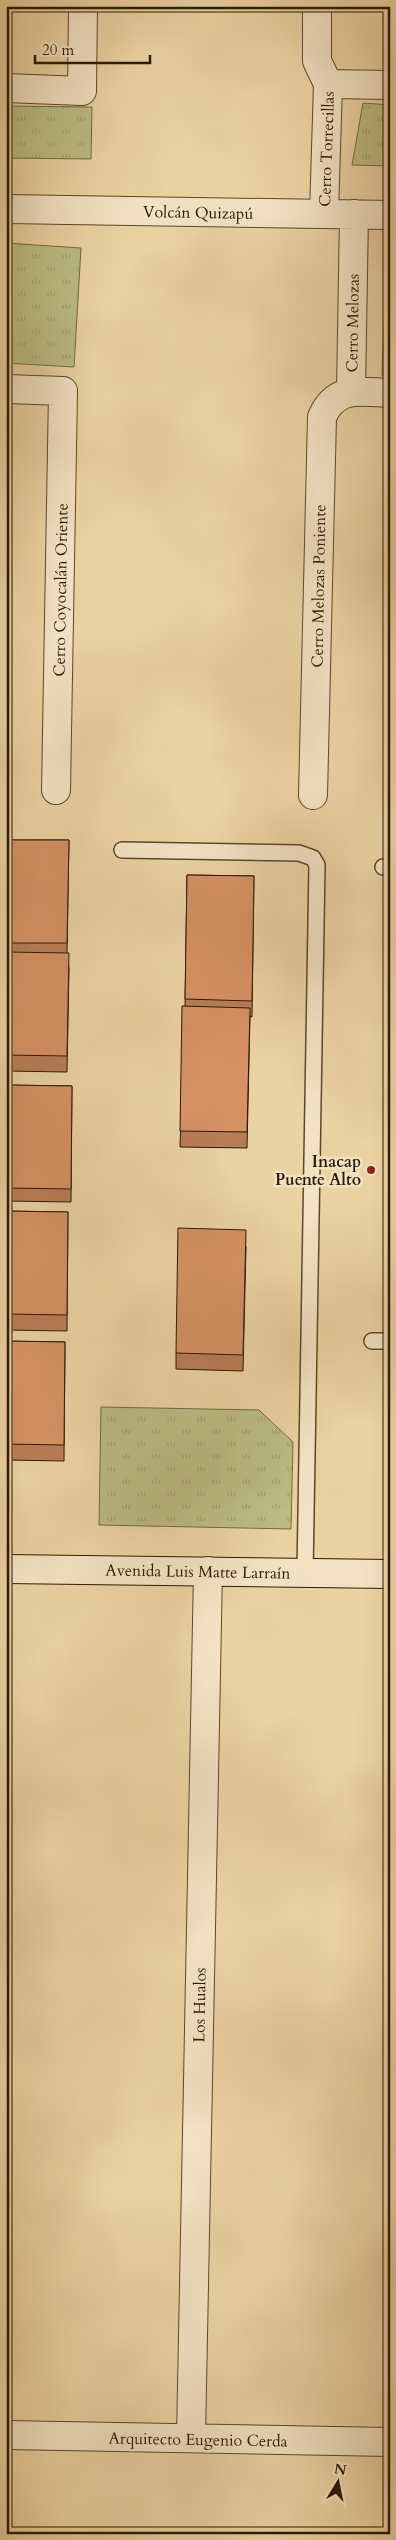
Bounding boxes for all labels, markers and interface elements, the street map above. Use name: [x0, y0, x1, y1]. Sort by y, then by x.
scale bar: [35, 32, 150, 64]
text: 20 m: [42, 40, 74, 60]
street label: Cerro Torrecillas: [314, 91, 340, 207]
street label: Volcán Quizapú: [143, 201, 254, 225]
street label: Cerro Melozas: [341, 274, 365, 372]
street label: Cerro Coyocalán Oriente: [48, 503, 74, 677]
street label: Cerro Melozas Poniente: [307, 504, 331, 668]
place label: Inacap Puente Alto: [275, 1151, 361, 1191]
marker: Inacap Puente Alto: [365, 1164, 377, 1176]
street label: Avenida Luis Matte Larraín: [105, 1559, 291, 1585]
street label: Los Hualos: [188, 1967, 212, 2043]
street label: Arquitecto Eugenio Cerda: [108, 2427, 288, 2453]
north arrow: [314, 2458, 364, 2508]
text: N: [333, 2459, 348, 2480]

